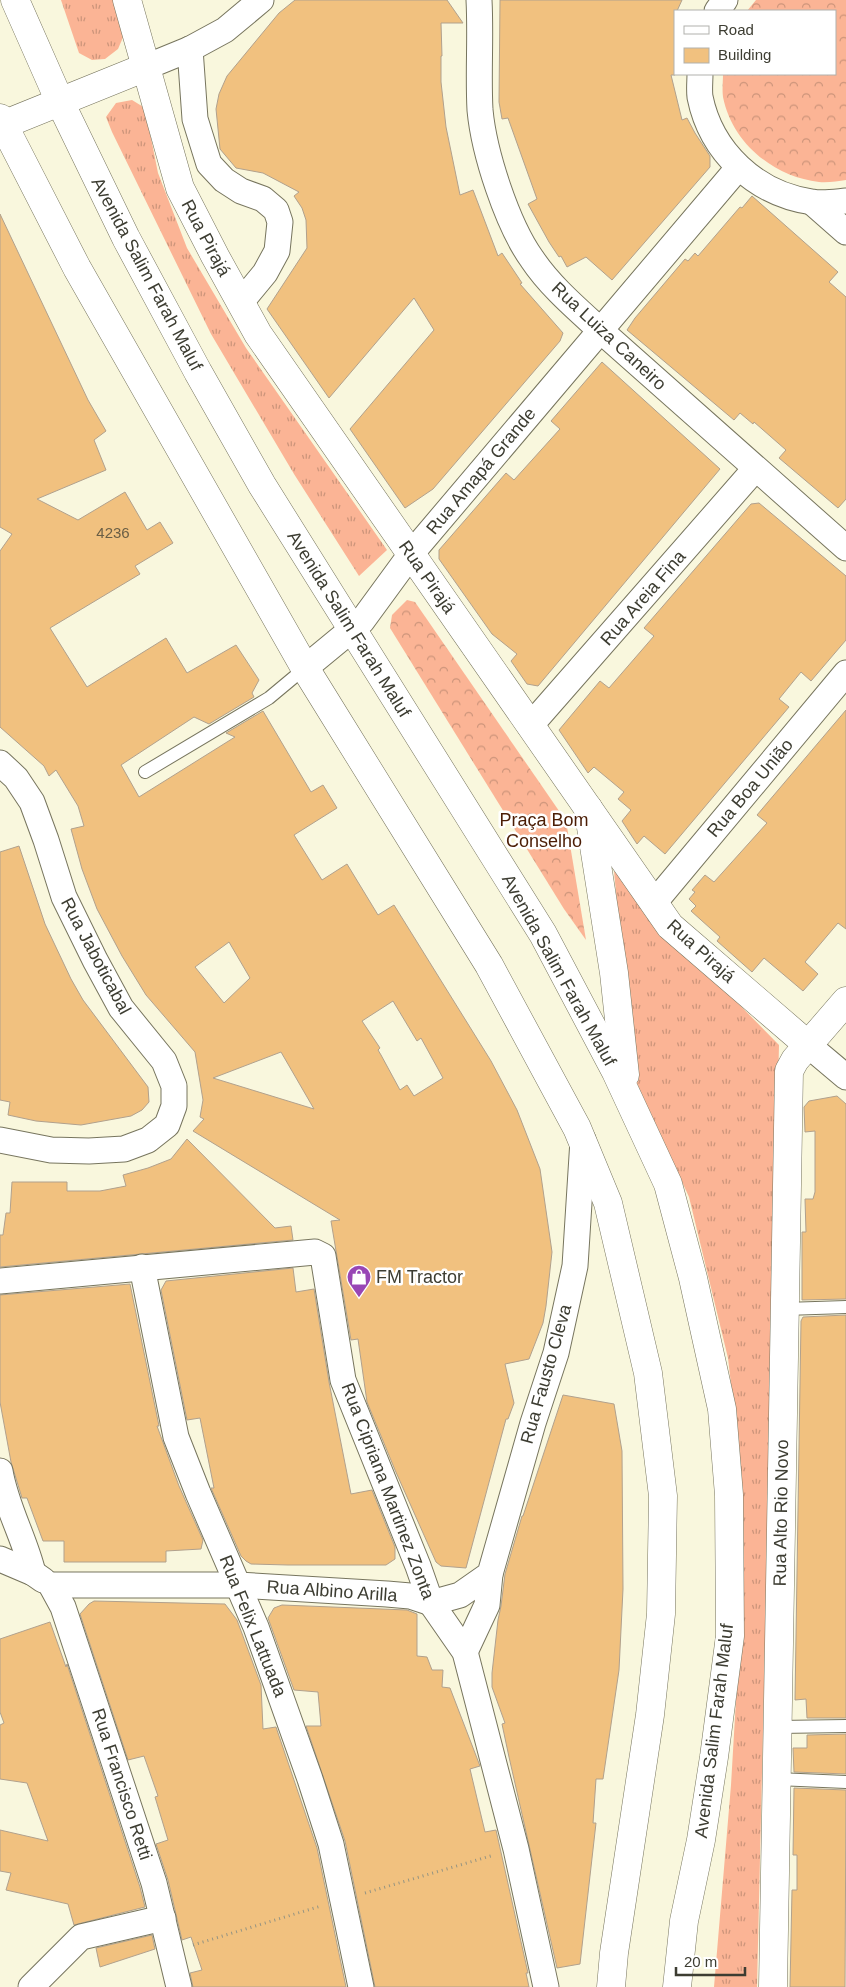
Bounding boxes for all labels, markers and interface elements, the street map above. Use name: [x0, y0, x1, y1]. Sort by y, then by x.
legend: [674, 10, 836, 75]
text: Road: [718, 21, 754, 38]
text: Building: [718, 46, 771, 63]
street label: Avenida Salim Farah Maluf: [88, 174, 207, 375]
street label: Rua Pirajá: [177, 196, 235, 281]
street label: Rua Luiza Caneiro: [548, 278, 670, 394]
street label: Rua Amapá Grande: [422, 404, 540, 538]
house number: 4236: [96, 524, 130, 541]
street label: Avenida Salim Farah Maluf: [283, 527, 415, 722]
street label: Rua Pirajá: [395, 537, 460, 618]
street label: Rua Areia Fina: [596, 546, 690, 649]
street label: Rua Boa União: [703, 735, 797, 841]
park label: Praça Bom Conselho: [499, 810, 589, 851]
street label: Avenida Salim Farah Maluf: [498, 871, 621, 1070]
street label: Rua Jaboticabal: [57, 894, 135, 1018]
street label: Rua Pirajá: [663, 915, 740, 987]
shop icon: FM Tractor: [346, 1264, 372, 1298]
place label: FM Tractor: [376, 1267, 463, 1287]
street label: Rua Fausto Cleva: [517, 1301, 576, 1446]
street label: Rua Cipriana Martinez Zonta: [337, 1380, 439, 1603]
street label: Rua Alto Rio Novo: [770, 1439, 792, 1587]
street label: Rua Felix Lattuada: [215, 1552, 291, 1701]
street label: Rua Albino Arilla: [266, 1576, 399, 1606]
street label: Avenida Salim Farah Maluf: [691, 1622, 737, 1839]
street label: Rua Francisco Retti: [88, 1706, 156, 1862]
scale bar: [676, 1944, 745, 1976]
text: 20 m: [684, 1953, 717, 1970]

